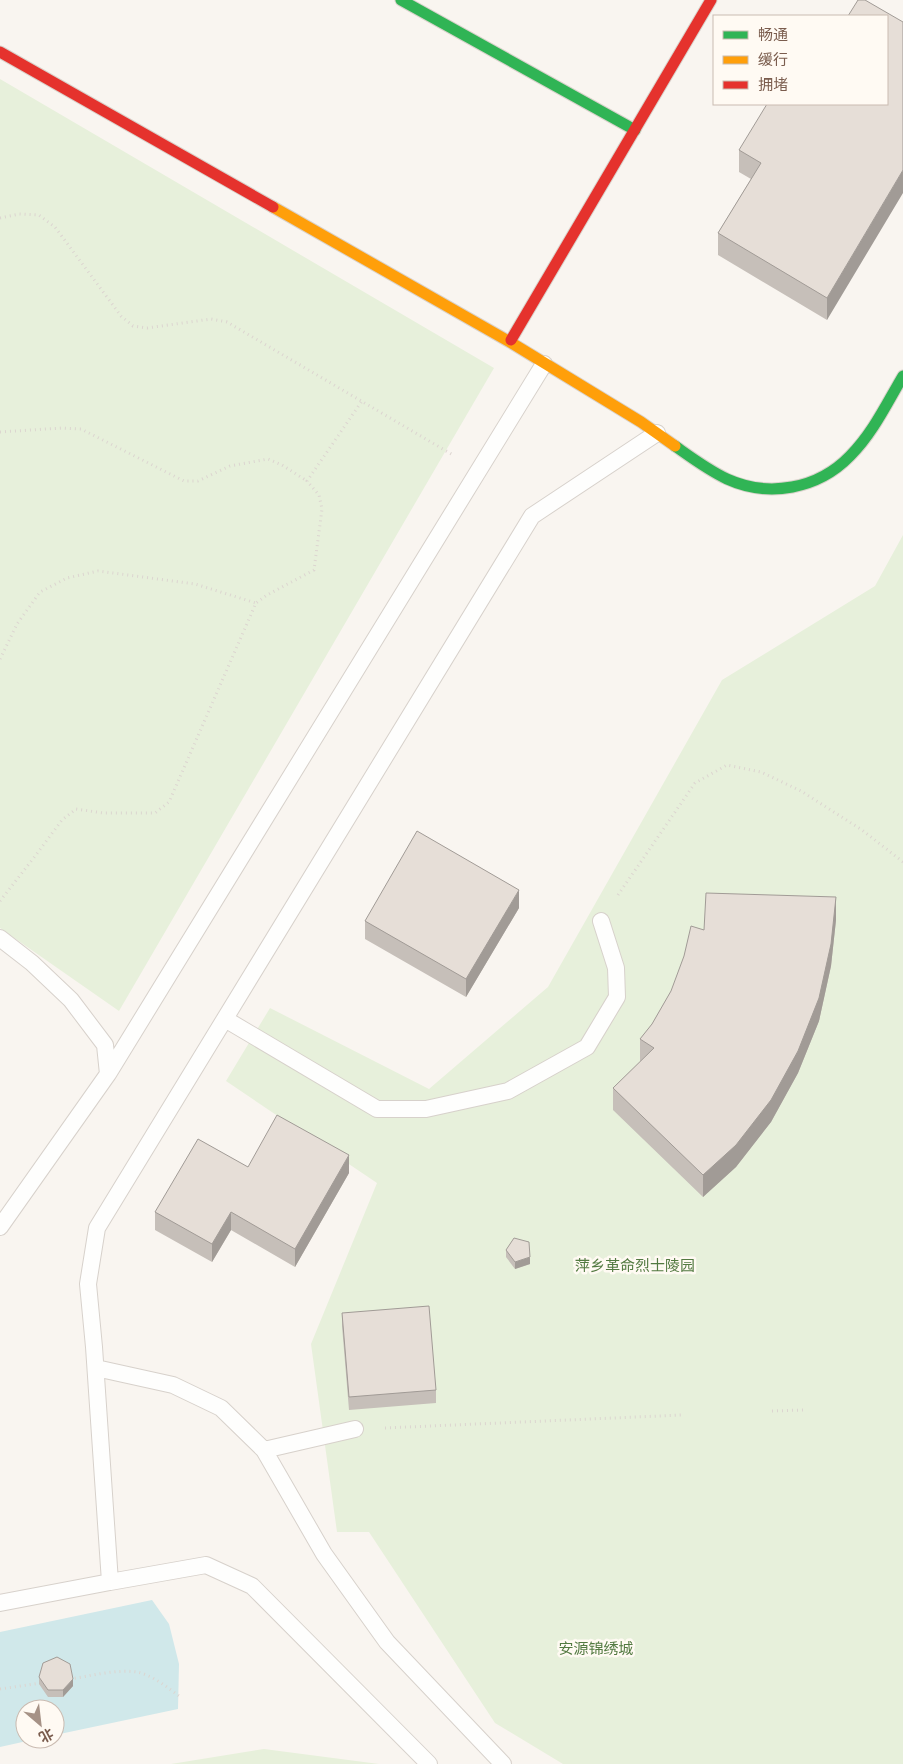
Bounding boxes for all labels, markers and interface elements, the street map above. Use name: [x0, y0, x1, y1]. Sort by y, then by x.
legend: [713, 15, 888, 105]
text: 畅通: [758, 25, 788, 44]
text: 缓行: [758, 50, 788, 69]
text: 拥堵: [758, 75, 788, 94]
park label: 萍乡革命烈士陵园: [575, 1256, 695, 1275]
park label: 安源锦绣城: [558, 1639, 634, 1658]
north arrow: [15, 1699, 65, 1749]
text: 北: [36, 1724, 57, 1747]

